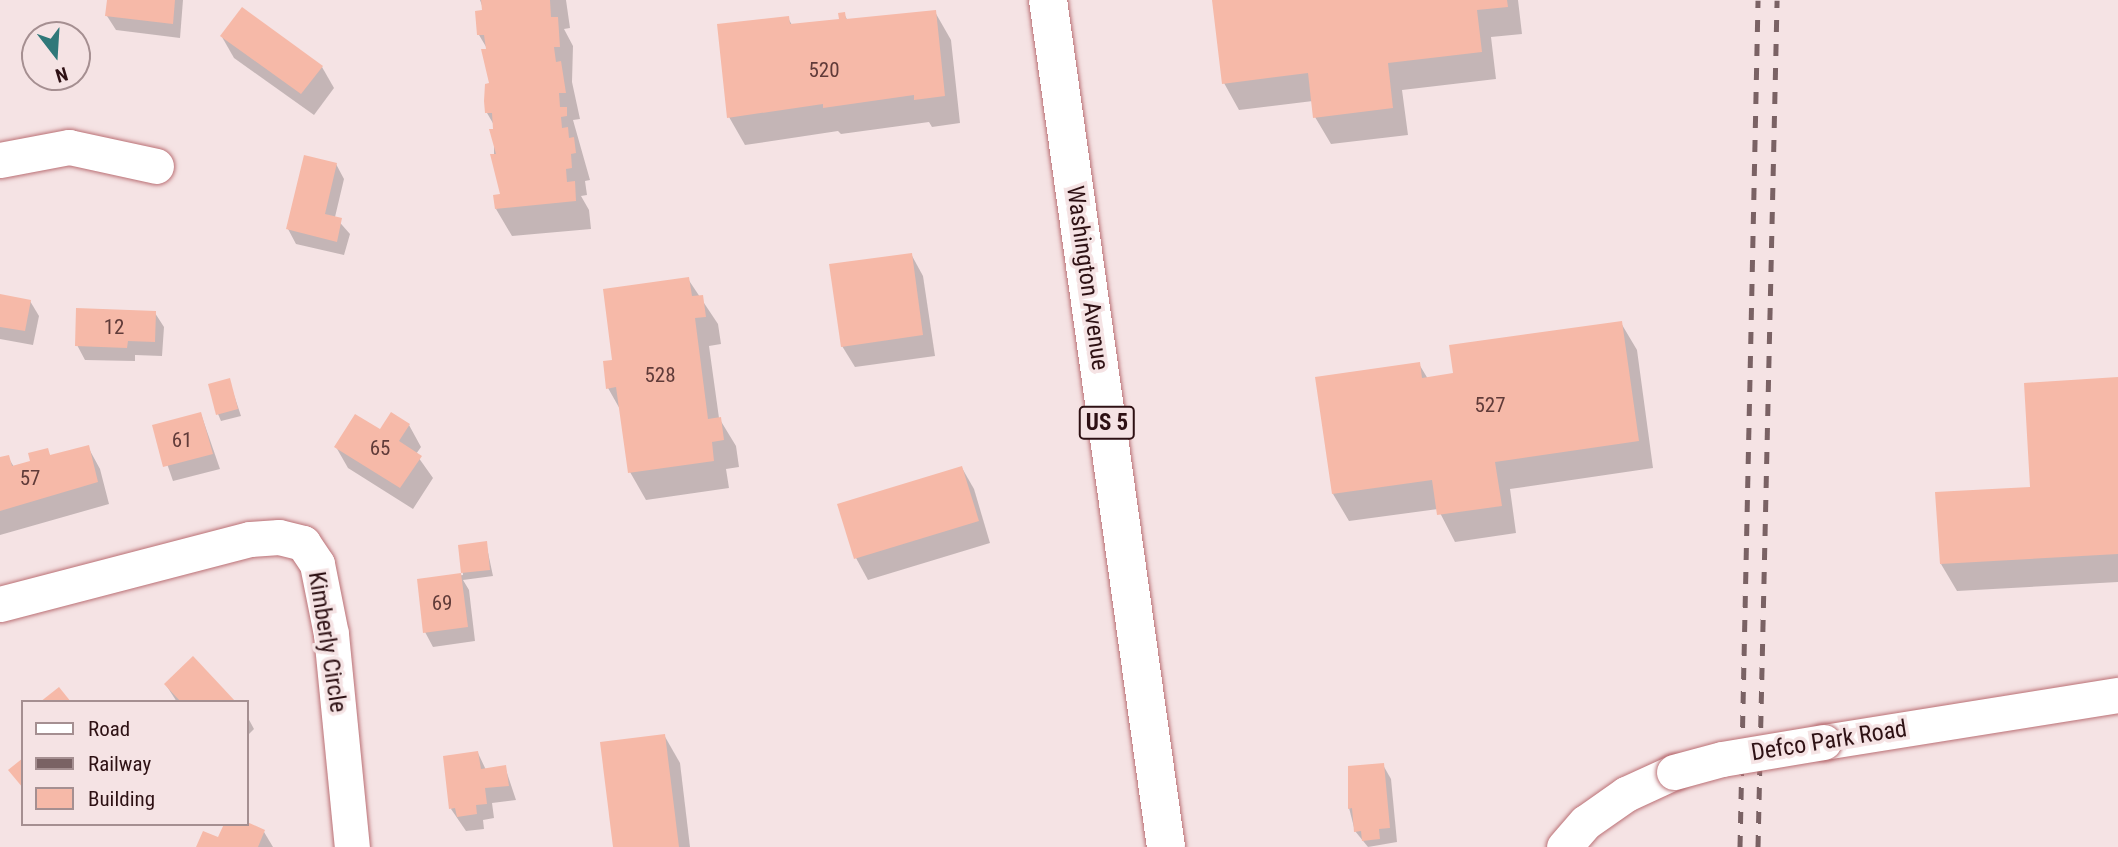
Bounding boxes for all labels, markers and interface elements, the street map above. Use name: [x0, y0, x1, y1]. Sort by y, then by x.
north arrow: [21, 21, 91, 91]
house number: 520: [808, 57, 840, 83]
text: N: [53, 62, 71, 87]
street label: Washington Avenue: [1060, 184, 1114, 372]
house number: 12: [104, 314, 124, 340]
house number: 528: [644, 362, 676, 388]
house number: 527: [1474, 392, 1506, 418]
road number: US 5: [1077, 404, 1137, 442]
house number: 61: [172, 427, 192, 453]
house number: 65: [370, 435, 390, 461]
house number: 57: [20, 465, 40, 491]
street label: Kimberly Circle: [302, 570, 352, 714]
house number: 69: [432, 590, 452, 616]
legend: [21, 700, 248, 826]
street label: Defco Park Road: [1749, 714, 1909, 768]
text: Road: [88, 717, 130, 741]
text: Railway: [88, 752, 151, 776]
text: Building: [88, 787, 155, 811]

